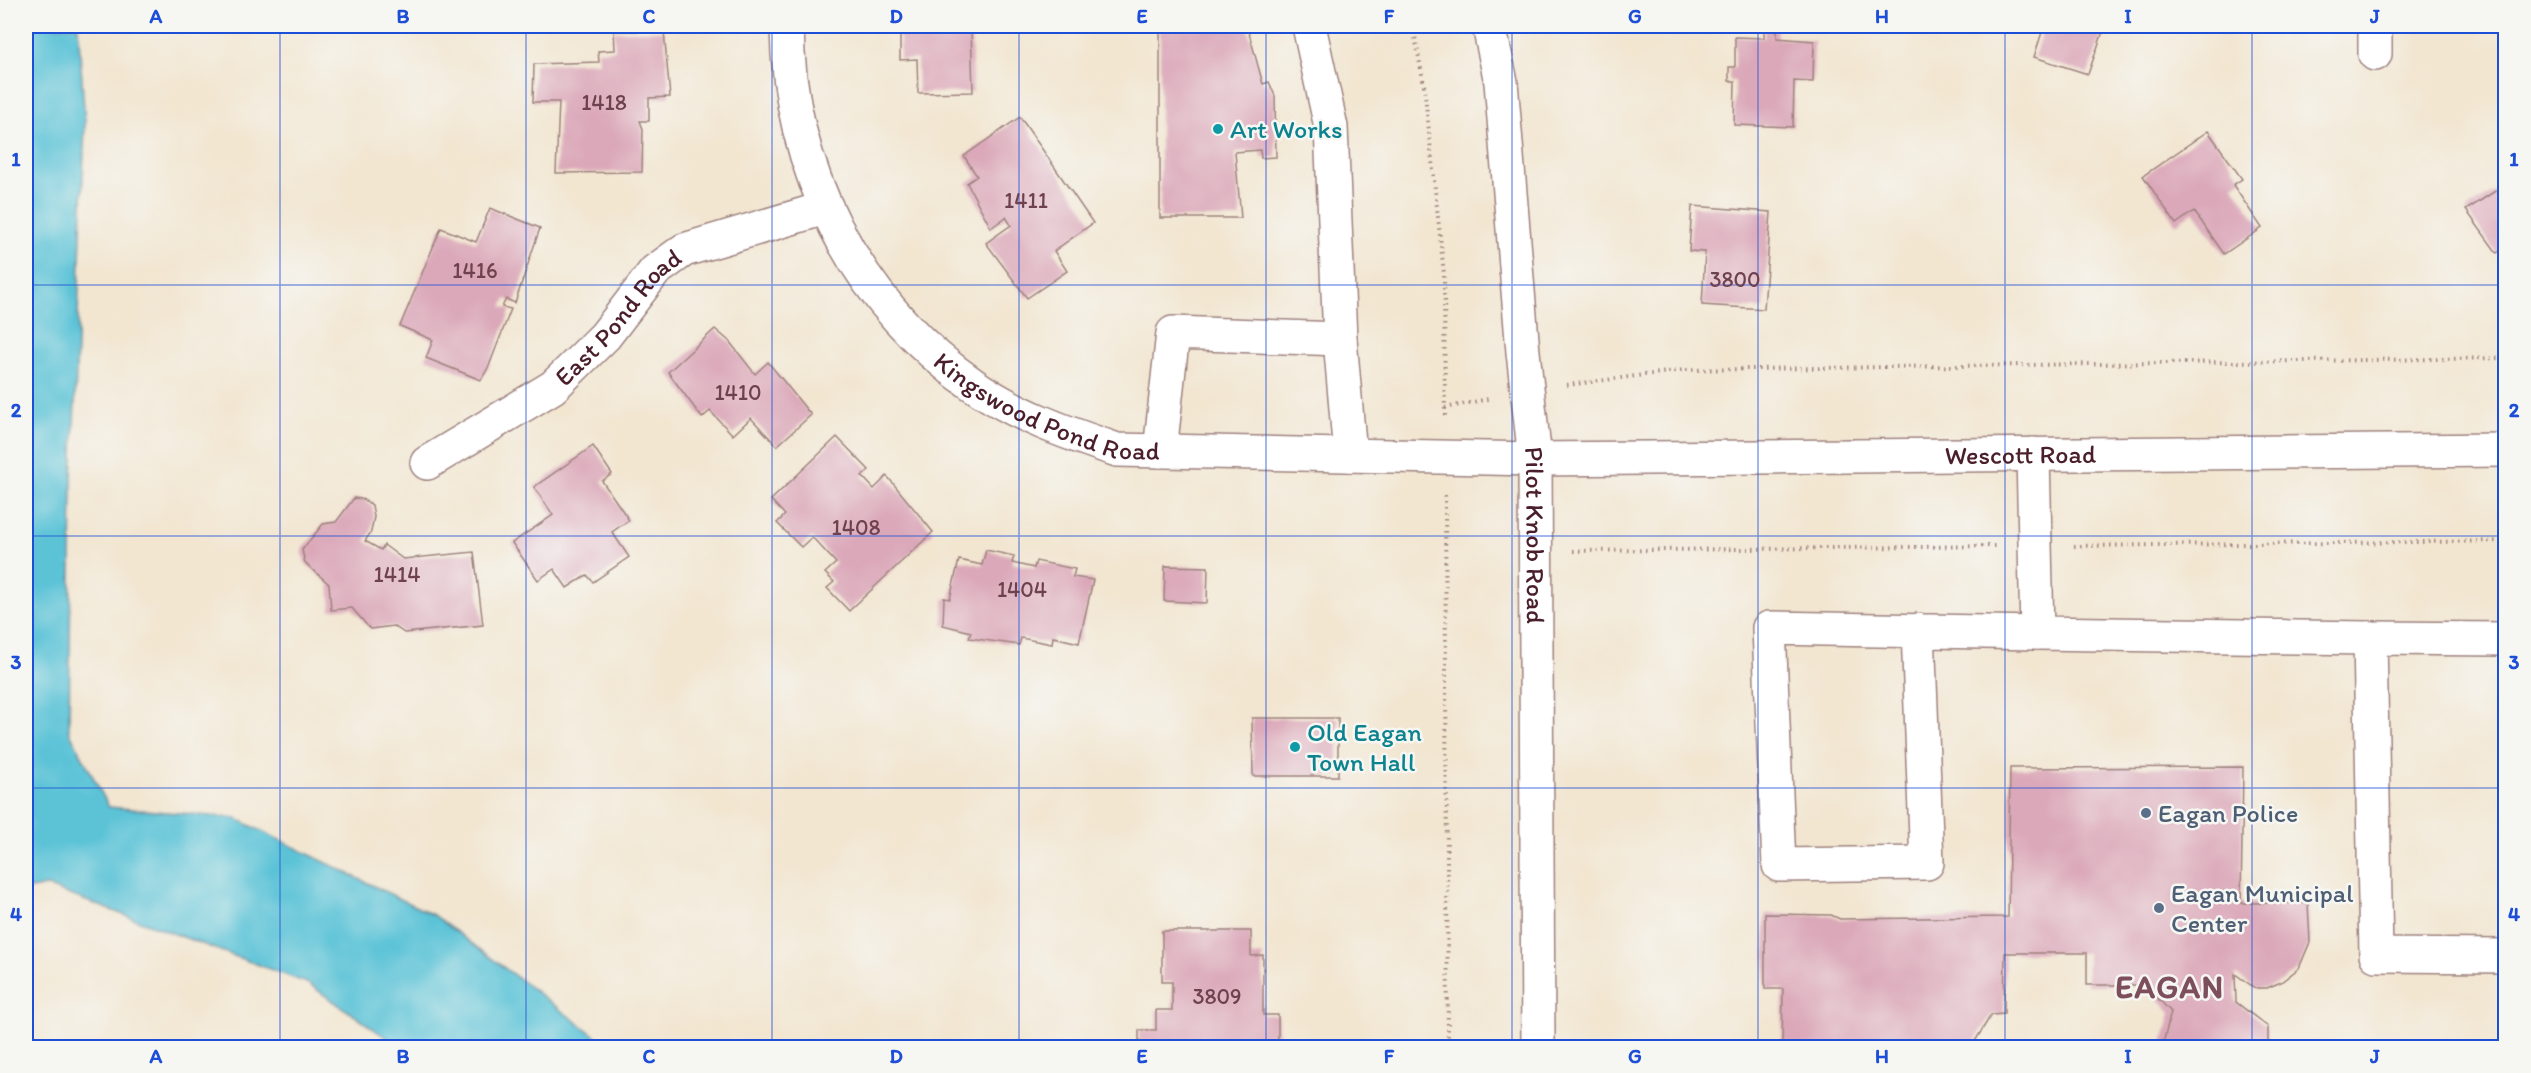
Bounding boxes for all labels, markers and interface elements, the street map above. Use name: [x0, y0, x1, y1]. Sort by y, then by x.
text: A: [149, 4, 163, 28]
text: B: [397, 4, 410, 28]
text: C: [643, 4, 656, 28]
text: D: [889, 4, 903, 28]
text: E: [1136, 4, 1148, 28]
text: F: [1384, 4, 1395, 28]
text: G: [1628, 4, 1642, 28]
text: H: [1875, 4, 1889, 28]
text: I: [2124, 4, 2132, 28]
text: J: [2369, 4, 2380, 28]
house number: 1418: [581, 89, 627, 116]
place label: Art Works: [1230, 113, 1343, 145]
marker: Art Works: [1211, 122, 1225, 136]
text: 1: [11, 147, 21, 171]
text: 1: [2509, 147, 2519, 171]
house number: 1411: [1004, 187, 1048, 214]
street label: East Pond Road: [548, 241, 688, 393]
house number: 1416: [452, 257, 498, 284]
house number: 3800: [1709, 266, 1761, 293]
street label: Kingswood Pond Road: [927, 345, 1160, 467]
house number: 1410: [714, 379, 762, 406]
text: 2: [11, 398, 22, 422]
text: 2: [2509, 398, 2520, 422]
street label: Wescott Road: [1944, 438, 2097, 471]
street label: Pilot Knob Road: [1518, 445, 1552, 624]
house number: 1408: [831, 514, 881, 541]
house number: 1414: [374, 561, 420, 588]
house number: 1404: [997, 576, 1047, 603]
text: 3: [11, 650, 22, 674]
text: 3: [2509, 650, 2520, 674]
place label: Old Eagan Town Hall: [1307, 716, 1422, 778]
marker: Old Eagan Town Hall: [1288, 740, 1302, 754]
place label: Eagan Police: [2158, 797, 2298, 829]
marker: Eagan Police: [2139, 806, 2153, 820]
place label: Eagan Municipal Center: [2171, 877, 2354, 939]
marker: Eagan Municipal Center: [2152, 901, 2166, 915]
text: 4: [10, 902, 22, 926]
text: 4: [2508, 902, 2520, 926]
district label: EAGAN: [2115, 968, 2225, 1006]
house number: 3809: [1192, 983, 1242, 1010]
text: A: [149, 1044, 163, 1068]
text: B: [397, 1044, 410, 1068]
text: C: [643, 1044, 656, 1068]
text: D: [889, 1044, 903, 1068]
text: E: [1136, 1044, 1148, 1068]
text: F: [1384, 1044, 1395, 1068]
text: G: [1628, 1044, 1642, 1068]
text: H: [1875, 1044, 1889, 1068]
text: I: [2124, 1044, 2132, 1068]
text: J: [2369, 1044, 2380, 1068]

